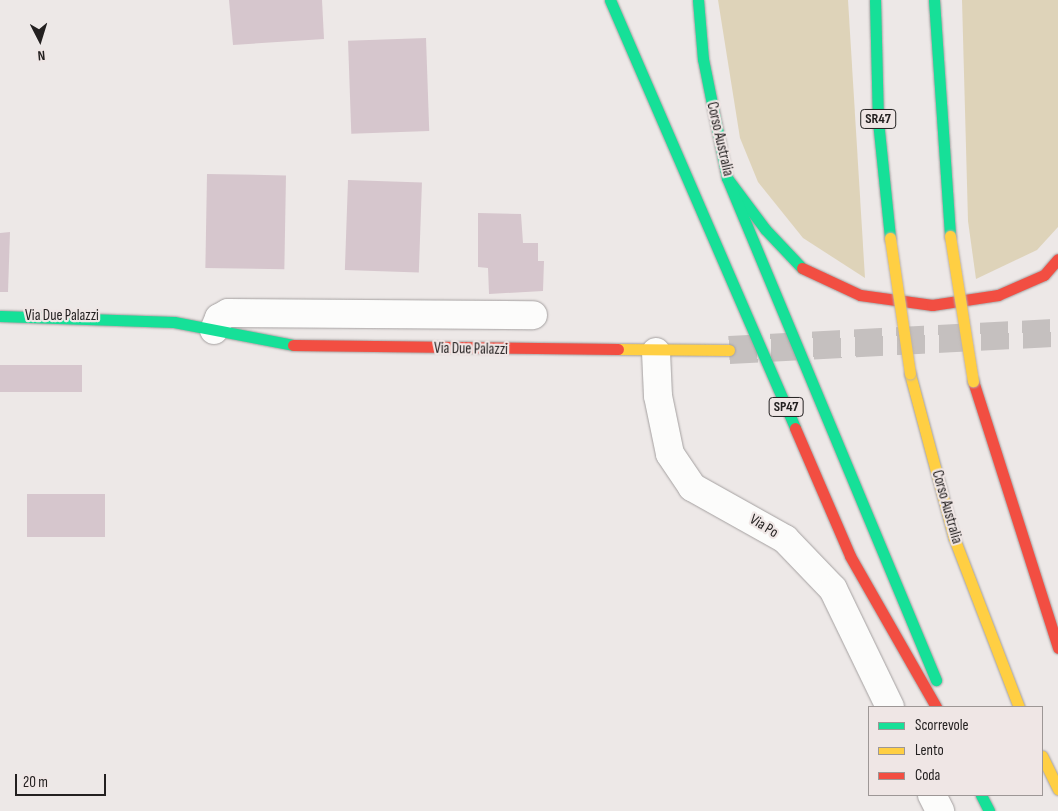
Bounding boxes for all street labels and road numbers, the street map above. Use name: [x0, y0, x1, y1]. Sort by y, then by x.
street label: Corso Australia: [703, 100, 737, 178]
road number: SR47: [859, 108, 897, 130]
street label: Via Due Palazzi: [25, 307, 99, 325]
street label: Via Due Palazzi: [434, 339, 508, 359]
road number: SP47: [768, 396, 804, 418]
street label: Corso Australia: [928, 468, 966, 546]
street label: Via Po: [746, 510, 782, 542]

